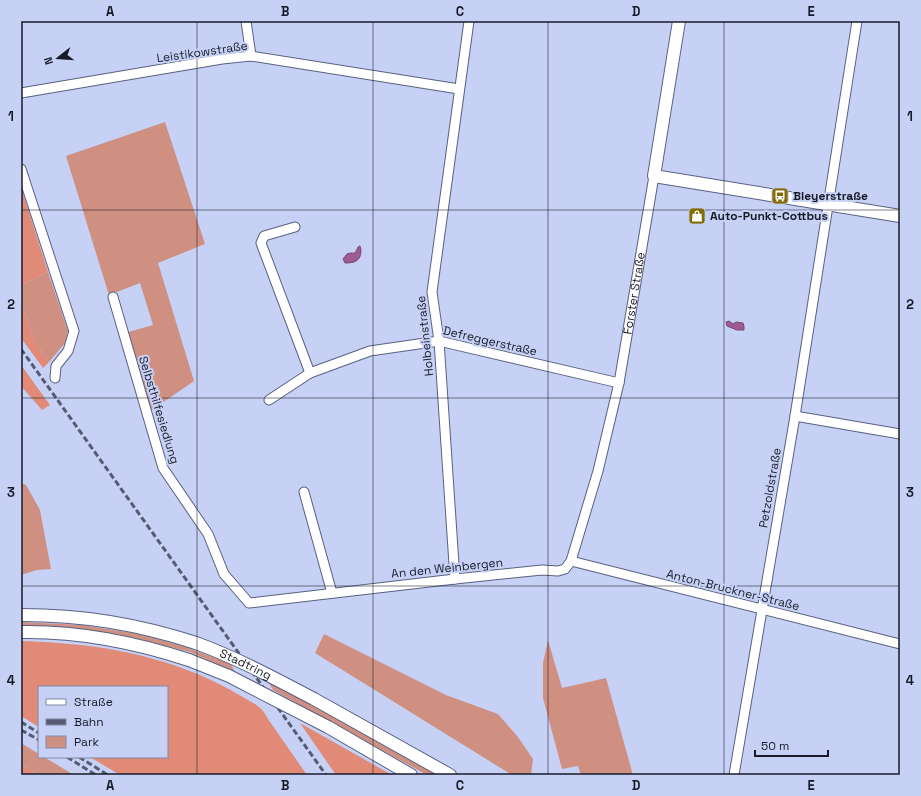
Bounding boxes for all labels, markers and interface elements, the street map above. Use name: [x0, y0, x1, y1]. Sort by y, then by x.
text: A: [106, 3, 115, 20]
text: B: [281, 3, 290, 20]
text: C: [456, 3, 464, 20]
text: D: [632, 3, 641, 20]
text: E: [807, 3, 815, 20]
north arrow: [38, 38, 78, 78]
street label: Leistikowstraße: [155, 38, 249, 66]
text: N: [41, 55, 56, 66]
text: 1: [8, 108, 14, 125]
text: 1: [907, 108, 913, 125]
bus stop icon: Bleyerstraße: [770, 186, 790, 206]
place label: Bleyerstraße: [793, 188, 868, 204]
shop icon: Auto-Punkt-Cottbus: [687, 206, 707, 226]
place label: Auto-Punkt-Cottbus: [710, 208, 828, 224]
street label: Forster Straße: [619, 251, 649, 336]
street label: Holbeinstraße: [413, 295, 437, 377]
text: 2: [7, 296, 15, 313]
text: 2: [906, 296, 914, 313]
street label: Defreggerstraße: [441, 322, 539, 360]
street label: Selbsthilfesiedlung: [135, 354, 183, 466]
street label: Petzoldstraße: [755, 447, 785, 529]
text: 3: [7, 484, 15, 501]
text: 3: [906, 484, 914, 501]
street label: An den Weinbergen: [390, 554, 504, 582]
street label: Anton-Bruckner-Straße: [665, 566, 801, 614]
street label: Stadtring: [217, 645, 274, 684]
text: 4: [7, 672, 15, 689]
text: 4: [906, 672, 914, 689]
legend: [38, 686, 168, 758]
text: Straße: [74, 694, 113, 710]
text: Bahn: [74, 714, 104, 730]
scale bar: [755, 732, 828, 758]
text: Park: [74, 734, 99, 750]
text: 50 m: [761, 738, 789, 754]
text: A: [106, 777, 115, 794]
text: B: [281, 777, 290, 794]
text: C: [456, 777, 464, 794]
text: D: [632, 777, 641, 794]
text: E: [807, 777, 815, 794]

